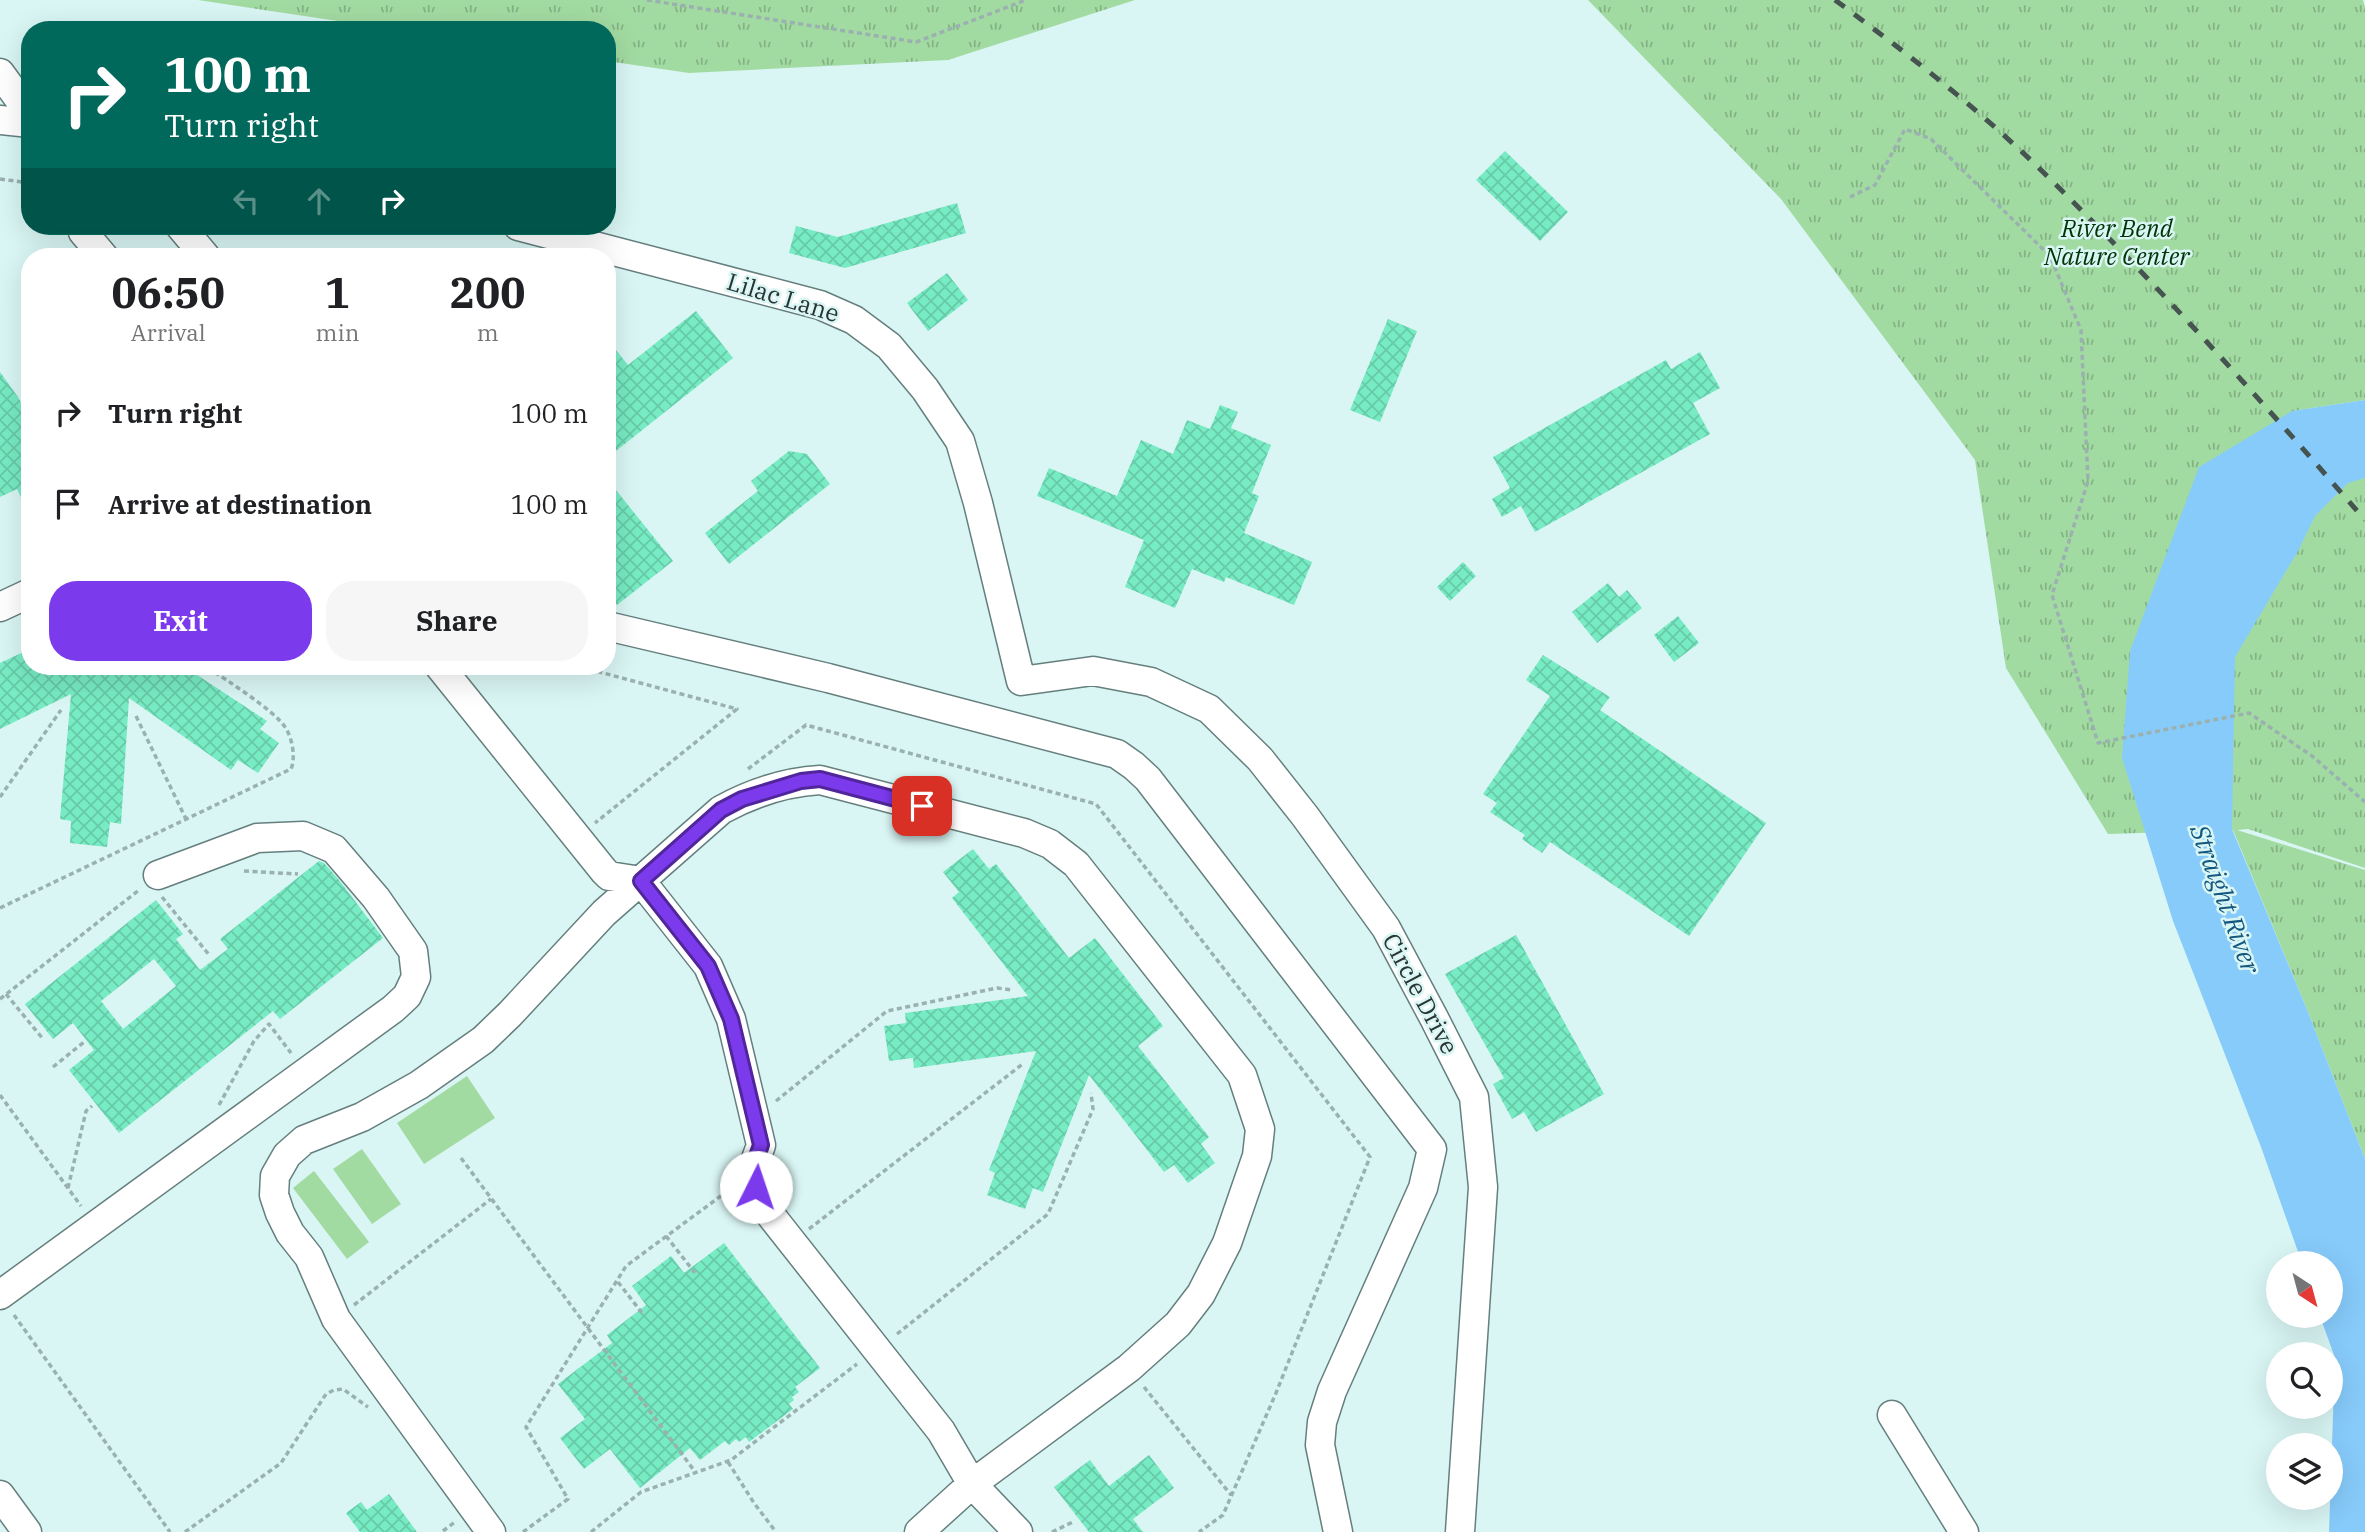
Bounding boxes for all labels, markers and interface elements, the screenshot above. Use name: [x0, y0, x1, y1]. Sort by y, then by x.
text: 100 m: [164, 42, 311, 105]
icon: right: [49, 49, 140, 140]
text: Turn right: [164, 104, 319, 146]
icon: left: [227, 182, 265, 220]
icon: ahead: [300, 182, 338, 220]
icon: right: [373, 182, 411, 220]
park label: River Bend Nature Center: [2043, 212, 2191, 272]
text: 06:50: [111, 265, 225, 320]
text: 1: [325, 265, 350, 320]
text: 200: [450, 265, 525, 320]
street label: Lilac Lane: [723, 265, 843, 329]
text: Arrival: [131, 317, 206, 347]
text: min: [316, 317, 359, 347]
text: m: [477, 317, 499, 347]
icon: right: [49, 394, 87, 432]
text: Turn right: [108, 396, 242, 430]
text: 100 m: [510, 396, 588, 430]
icon: arrive: [49, 485, 87, 523]
text: Arrive at destination: [108, 487, 372, 521]
text: 100 m: [510, 487, 588, 521]
button: Exit: [49, 581, 312, 661]
button: Share: [326, 581, 588, 661]
pin: [892, 776, 952, 836]
icon: arrive: [903, 787, 941, 825]
water label: Straight River: [2183, 818, 2269, 978]
street label: Circle Drive: [1376, 928, 1466, 1059]
position arrow: [719, 1150, 793, 1224]
north arrow: [2266, 1251, 2343, 1328]
map controls: [2266, 1251, 2343, 1510]
button: search: [2266, 1342, 2343, 1419]
button: layers: [2266, 1433, 2343, 1510]

